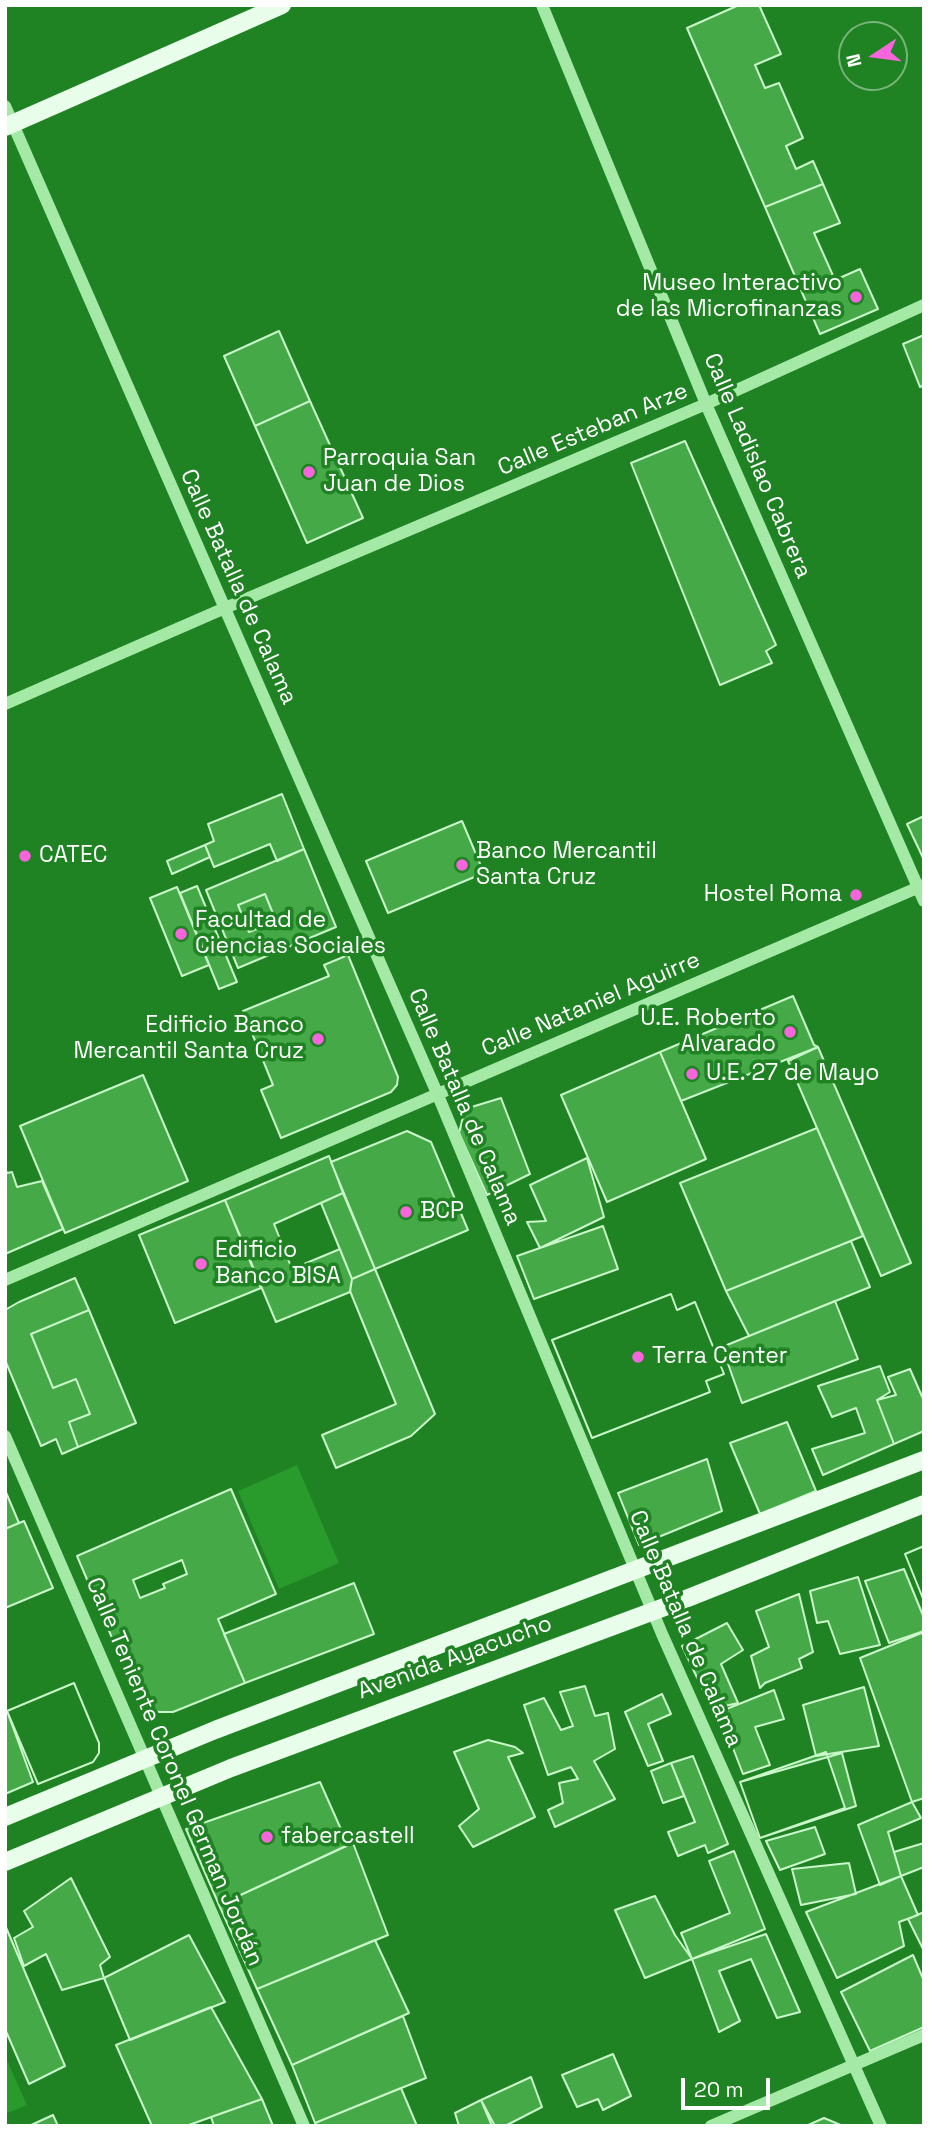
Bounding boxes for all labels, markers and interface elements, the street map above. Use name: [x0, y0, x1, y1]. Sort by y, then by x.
north arrow: [838, 21, 908, 91]
text: N: [840, 51, 868, 69]
place label: Museo Interactivo de las Microfinanzas: [616, 270, 842, 324]
marker: Museo Interactivo de las Microfinanzas: [848, 289, 864, 305]
street label: Calle Ladislao Cabrera: [697, 349, 817, 583]
street label: Calle Esteban Arze: [494, 377, 692, 483]
place label: Parroquia San Juan de Dios: [323, 445, 476, 499]
marker: Parroquia San Juan de Dios: [301, 464, 317, 480]
street label: Calle Batalla de Calama: [174, 465, 302, 709]
place label: Banco Mercantil Santa Cruz: [476, 838, 657, 892]
place label: CATEC: [39, 842, 108, 870]
marker: CATEC: [17, 848, 33, 864]
marker: Banco Mercantil Santa Cruz: [454, 857, 470, 873]
place label: Hostel Roma: [704, 881, 842, 909]
marker: Hostel Roma: [848, 887, 864, 903]
place label: Facultad de Ciencias Sociales: [195, 907, 386, 961]
marker: Facultad de Ciencias Sociales: [173, 926, 189, 942]
street label: Calle Nataniel Aguirre: [478, 946, 704, 1064]
street label: Calle Batalla de Calama: [402, 984, 526, 1230]
place label: U.E. Roberto Alvarado: [640, 1005, 776, 1059]
place label: Edificio Banco Mercantil Santa Cruz: [73, 1012, 304, 1066]
marker: U.E. Roberto Alvarado: [782, 1024, 798, 1040]
marker: Edificio Banco Mercantil Santa Cruz: [310, 1031, 326, 1047]
place label: U.E. 27 de Mayo: [706, 1060, 879, 1088]
marker: U.E. 27 de Mayo: [684, 1066, 700, 1082]
place label: BCP: [420, 1198, 464, 1226]
marker: BCP: [398, 1204, 414, 1220]
place label: Edificio Banco BISA: [215, 1237, 341, 1291]
marker: Edificio Banco BISA: [193, 1256, 209, 1272]
place label: Terra Center: [652, 1343, 788, 1371]
marker: Terra Center: [630, 1349, 646, 1365]
street label: Calle Batalla de Calama: [623, 1506, 747, 1752]
street label: Calle Teniente Coronel German Jordán: [79, 1574, 269, 1970]
street label: Avenida Ayacucho: [354, 1610, 556, 1706]
place label: fabercastell: [281, 1823, 415, 1851]
marker: fabercastell: [259, 1829, 275, 1845]
scale bar: [684, 2064, 773, 2108]
text: 20 m: [694, 2076, 744, 2103]

